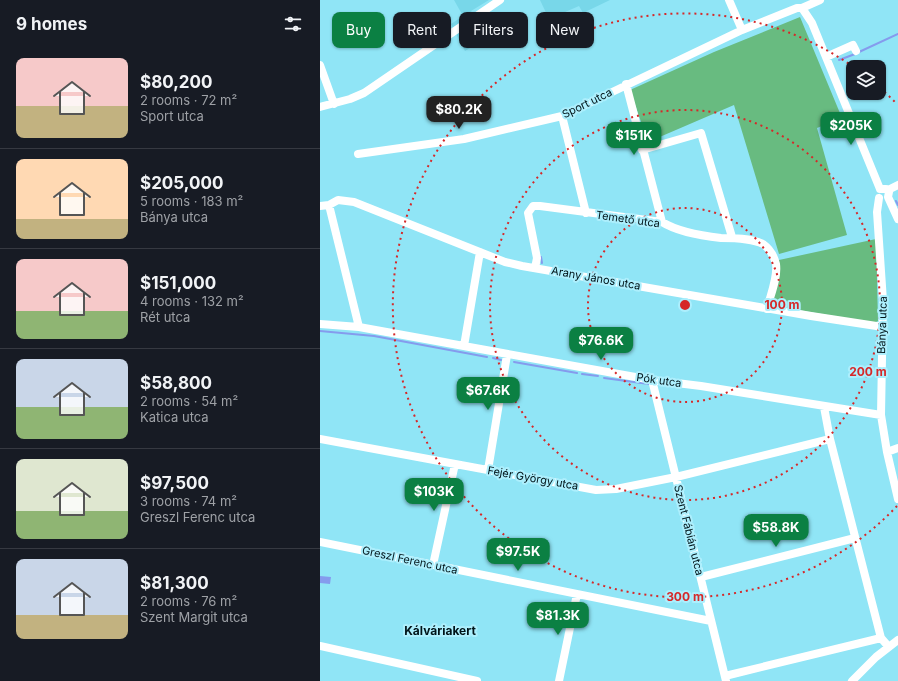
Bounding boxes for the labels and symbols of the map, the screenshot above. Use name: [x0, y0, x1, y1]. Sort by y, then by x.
street label: Sport utca: [560, 85, 614, 121]
pin: $80.2K: [426, 96, 492, 130]
pin: $205K: [823, 112, 879, 146]
pin: $151K: [606, 122, 662, 156]
street label: Temető utca: [595, 208, 661, 230]
street label: Arany János utca: [550, 263, 642, 293]
street label: Bánya utca: [874, 296, 890, 354]
text: 100 m: [764, 297, 800, 312]
centre of rings: [678, 298, 692, 312]
pin: $76.6K: [568, 327, 634, 361]
text: 200 m: [849, 364, 887, 379]
street label: Pók utca: [636, 370, 682, 390]
pin: $67.6K: [455, 377, 521, 411]
street label: Fejér György utca: [486, 463, 580, 493]
pin: $103K: [406, 478, 462, 512]
street label: Szent Fábián utca: [671, 483, 707, 577]
pin: $58.8K: [743, 514, 809, 548]
pin: $97.5K: [485, 538, 551, 572]
street label: Greszl Ferenc utca: [361, 543, 459, 577]
text: 300 m: [666, 589, 704, 604]
pin: $81.3K: [525, 602, 591, 636]
district label: Kálváriakert: [404, 623, 476, 638]

